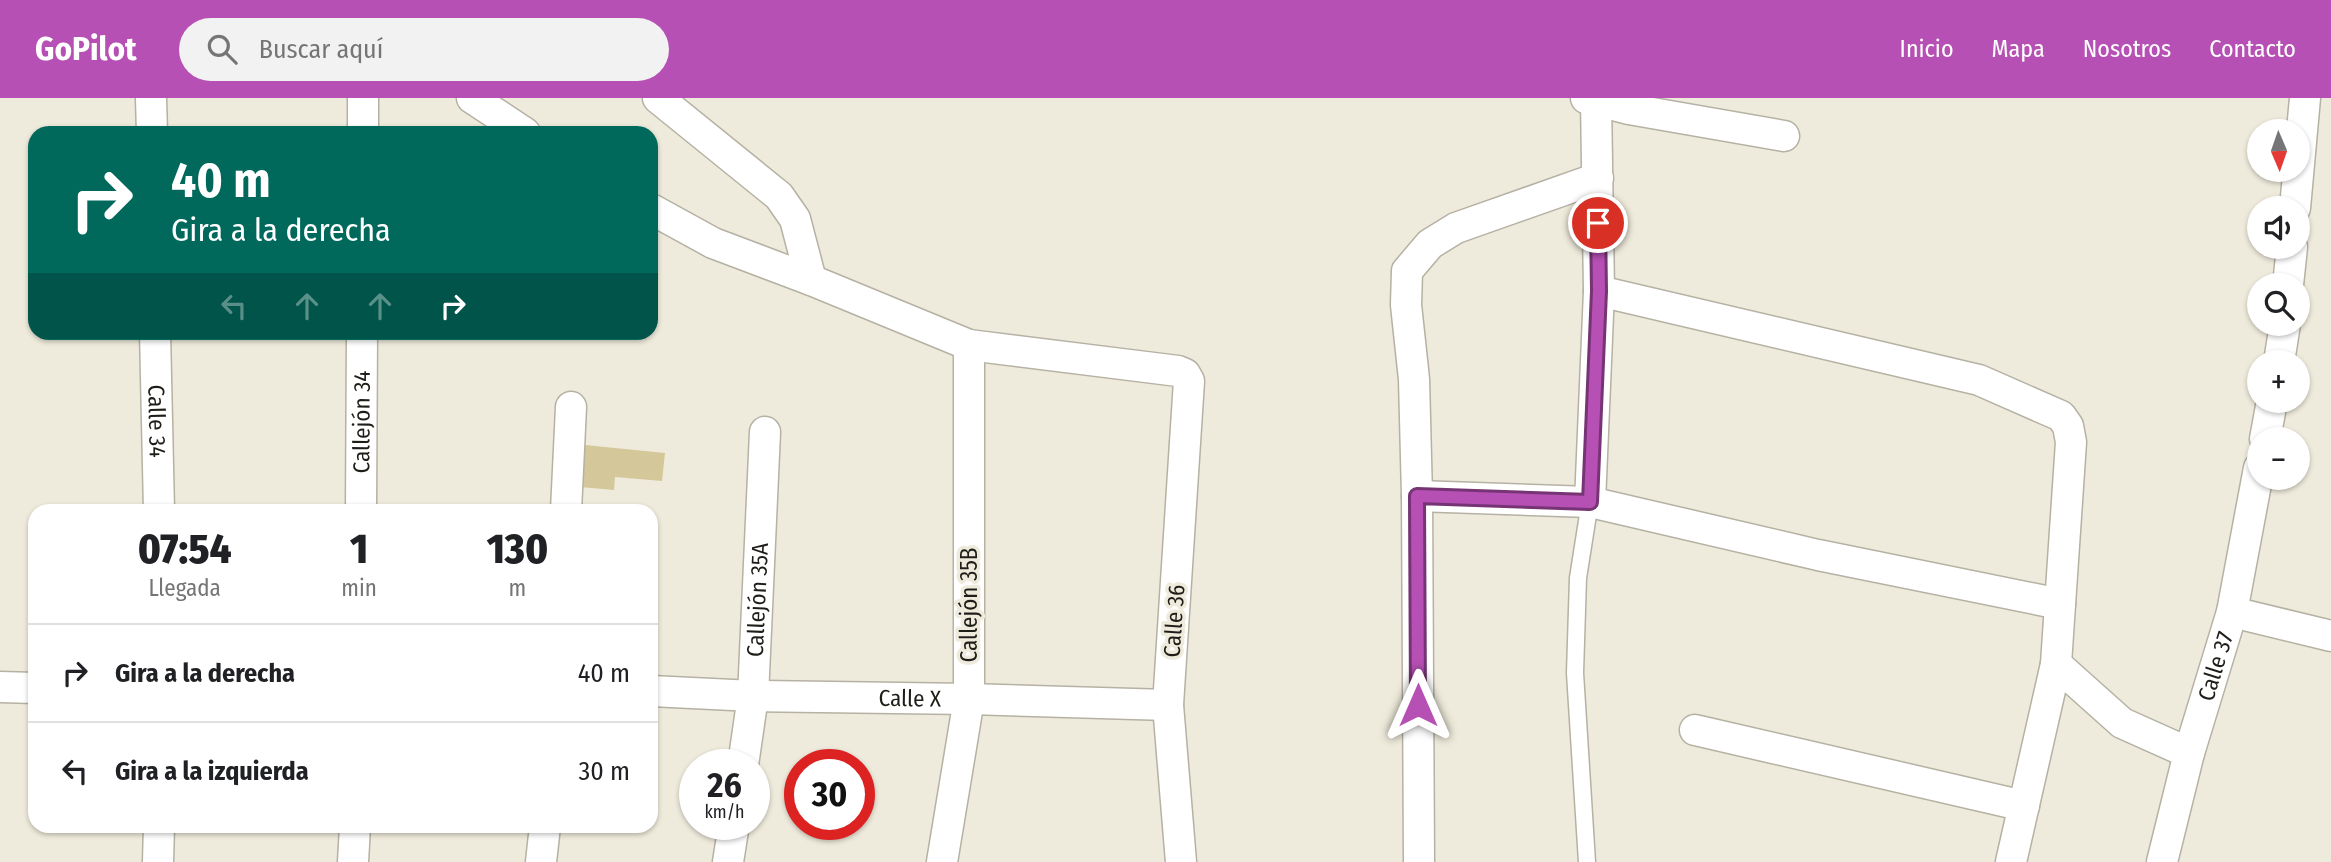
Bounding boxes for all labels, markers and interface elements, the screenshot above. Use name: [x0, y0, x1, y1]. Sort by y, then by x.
search box: [179, 18, 669, 81]
text: GoPilot: [35, 29, 137, 69]
icon: search: [203, 30, 241, 68]
text: Buscar aquí: [259, 34, 383, 65]
text: Inicio: [1900, 35, 1954, 63]
text: Mapa: [1992, 35, 2045, 63]
text: Nosotros: [2083, 35, 2171, 63]
text: Contacto: [2209, 35, 2296, 63]
north arrow: [2247, 119, 2310, 182]
map controls: [2247, 119, 2310, 490]
text: 40 m: [171, 151, 271, 210]
icon: right: [56, 154, 147, 245]
pin: [1568, 193, 1628, 253]
button: sound: [2247, 196, 2310, 259]
icon: arrive: [1579, 204, 1617, 242]
text: Gira a la derecha: [171, 211, 391, 249]
button: search: [2247, 273, 2310, 336]
icon: left: [215, 287, 253, 325]
icon: ahead: [288, 287, 326, 325]
icon: ahead: [361, 287, 399, 325]
icon: right: [434, 287, 472, 325]
button: +: [2247, 350, 2310, 413]
street label: Callejón 34: [347, 371, 376, 473]
street label: Calle 34: [142, 384, 172, 458]
button: −: [2247, 427, 2310, 490]
text: 07:54: [138, 524, 232, 574]
text: 1: [350, 524, 368, 574]
text: 130: [487, 524, 548, 574]
street label: Callejón 35A: [741, 542, 774, 658]
street label: Callejón 35B: [955, 548, 983, 662]
text: Llegada: [148, 574, 221, 602]
text: min: [341, 574, 377, 602]
text: m: [509, 574, 526, 602]
street label: Calle 36: [1157, 584, 1191, 658]
street label: Calle 37: [2192, 628, 2239, 704]
icon: right: [56, 654, 94, 692]
text: Gira a la derecha: [115, 658, 295, 689]
text: 40 m: [578, 658, 630, 689]
position arrow: [1381, 668, 1455, 742]
street label: Calle X: [878, 684, 942, 713]
speed limit sign: 30: [784, 749, 875, 840]
icon: left: [56, 752, 94, 790]
text: Gira a la izquierda: [115, 756, 309, 787]
text: 30 m: [579, 756, 630, 787]
text: 26: [707, 764, 742, 806]
text: km/h: [704, 801, 745, 823]

